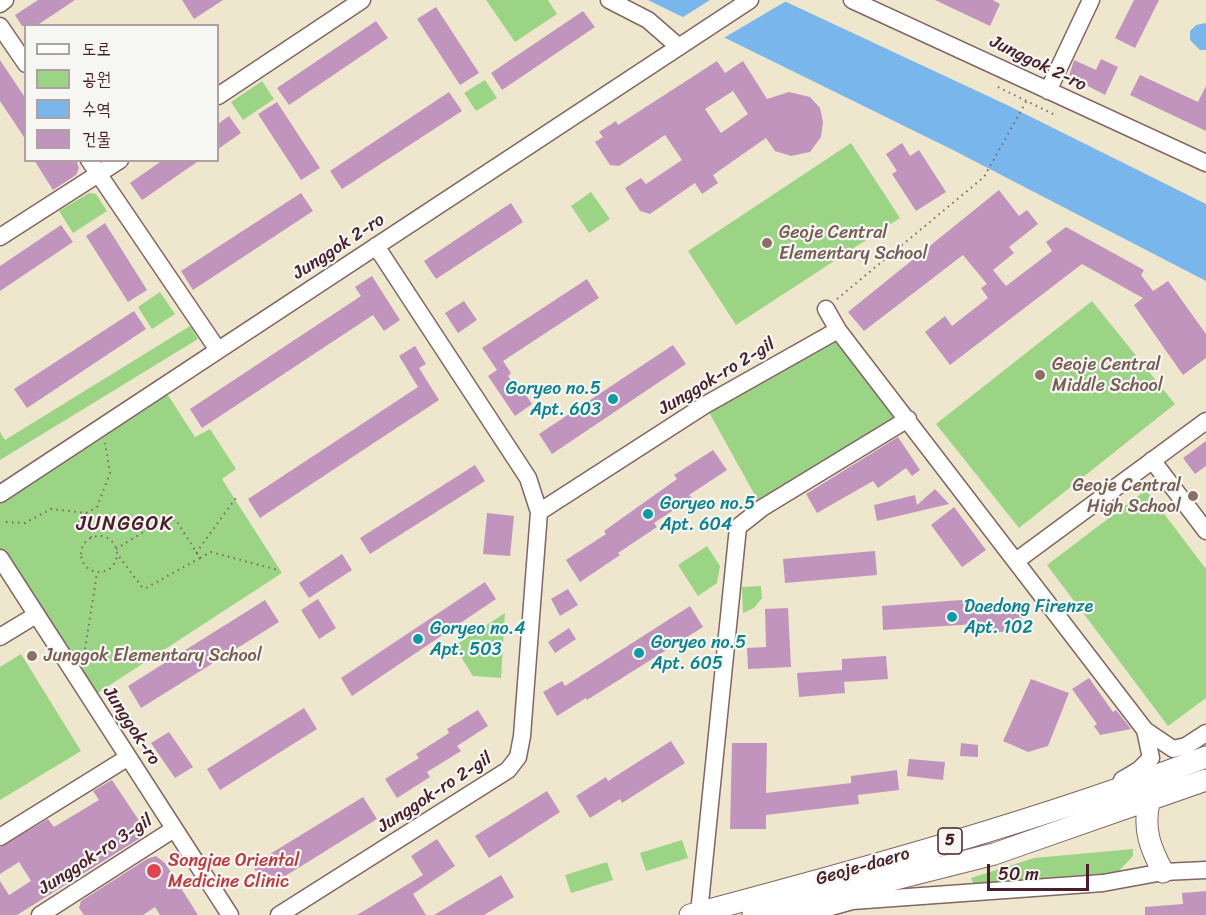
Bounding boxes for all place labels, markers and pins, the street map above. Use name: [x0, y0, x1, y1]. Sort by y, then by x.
place label: Geoje Central Elementary School: [779, 222, 928, 264]
marker: Geoje Central Elementary School: [760, 236, 774, 250]
place label: Geoje Central Middle School: [1052, 354, 1163, 397]
marker: Geoje Central Middle School: [1033, 368, 1047, 382]
place label: Goryeo no.5 Apt. 603: [506, 378, 601, 420]
marker: Goryeo no.5 Apt. 603: [606, 392, 620, 406]
place label: Geoje Central High School: [1073, 475, 1181, 518]
marker: Geoje Central High School: [1186, 489, 1200, 503]
place label: Goryeo no.5 Apt. 604: [660, 493, 755, 536]
marker: Goryeo no.5 Apt. 604: [641, 507, 655, 521]
place label: Daedong Firenze Apt. 102: [964, 596, 1093, 638]
marker: Daedong Firenze Apt. 102: [945, 610, 959, 624]
place label: Goryeo no.4 Apt. 503: [430, 618, 525, 660]
marker: Goryeo no.4 Apt. 503: [411, 632, 425, 646]
place label: Goryeo no.5 Apt. 605: [651, 632, 746, 674]
place label: Junggok Elementary School: [44, 645, 262, 667]
marker: Goryeo no.5 Apt. 605: [632, 646, 646, 660]
marker: Junggok Elementary School: [25, 649, 39, 663]
place label: Songjae Oriental Medicine Clinic: [168, 850, 299, 892]
marker: Songjae Oriental Medicine Clinic: [145, 862, 163, 880]

